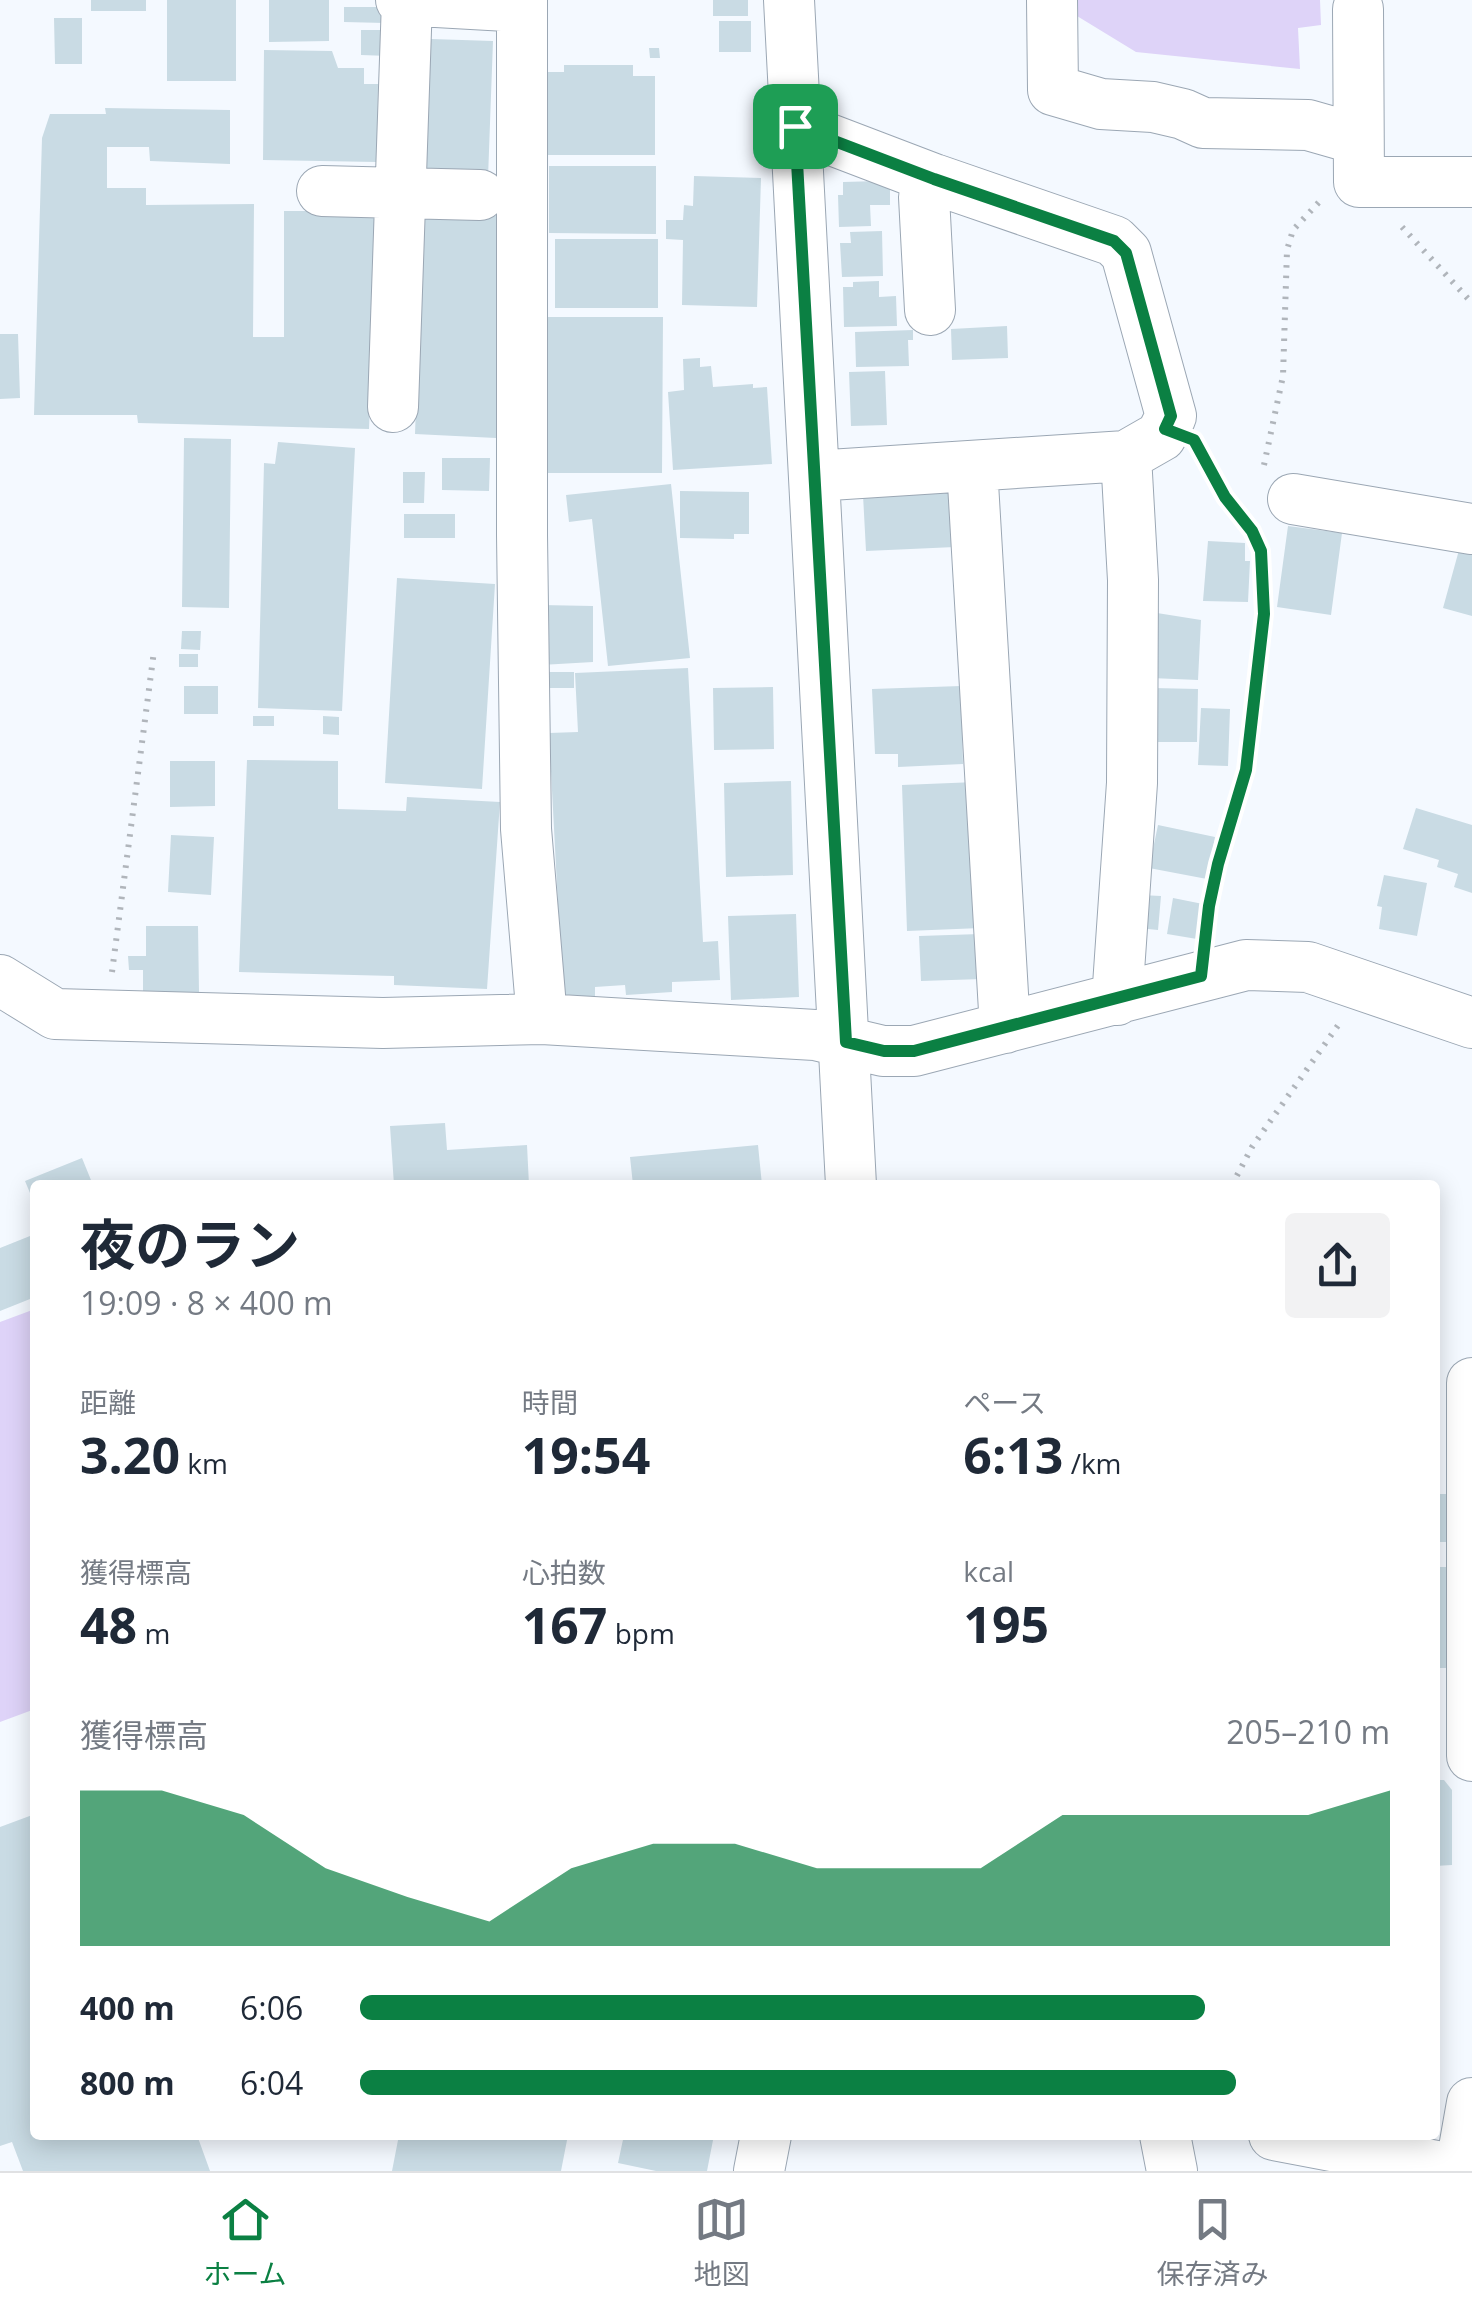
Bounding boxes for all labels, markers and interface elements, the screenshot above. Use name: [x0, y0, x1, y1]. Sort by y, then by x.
pin: [753, 84, 838, 169]
icon: arrive: [768, 99, 823, 154]
text: 夜のラン: [80, 1206, 300, 1281]
button: share: [1285, 1213, 1390, 1318]
text: 19:09 · 8 × 400 m: [80, 1281, 333, 1324]
text: 距離: [80, 1383, 136, 1421]
text: 時間: [522, 1383, 578, 1421]
text: ペース: [963, 1383, 1046, 1421]
text: 3.20: [80, 1421, 180, 1489]
text: 19:54: [522, 1421, 650, 1489]
text: 6:13: [963, 1421, 1063, 1489]
text: km: [180, 1444, 228, 1482]
text: /km: [1063, 1444, 1122, 1482]
text: kcal: [963, 1552, 1014, 1590]
text: 獲得標高: [80, 1553, 192, 1591]
text: 心拍数: [522, 1553, 606, 1591]
text: 195: [963, 1590, 1049, 1658]
text: 48: [80, 1591, 137, 1659]
text: 167: [522, 1591, 607, 1659]
text: m: [137, 1614, 170, 1652]
text: bpm: [607, 1614, 675, 1652]
text: 205–210 m: [1226, 1710, 1390, 1753]
text: 獲得標高: [80, 1713, 208, 1756]
text: 400 m: [80, 1986, 175, 2029]
text: 6:06: [240, 1986, 303, 2029]
text: 800 m: [80, 2061, 175, 2104]
text: 6:04: [240, 2061, 303, 2104]
tab: ホーム: [203, 2192, 287, 2292]
tab: 地図: [694, 2192, 750, 2292]
tab: 保存済み: [1156, 2192, 1269, 2292]

